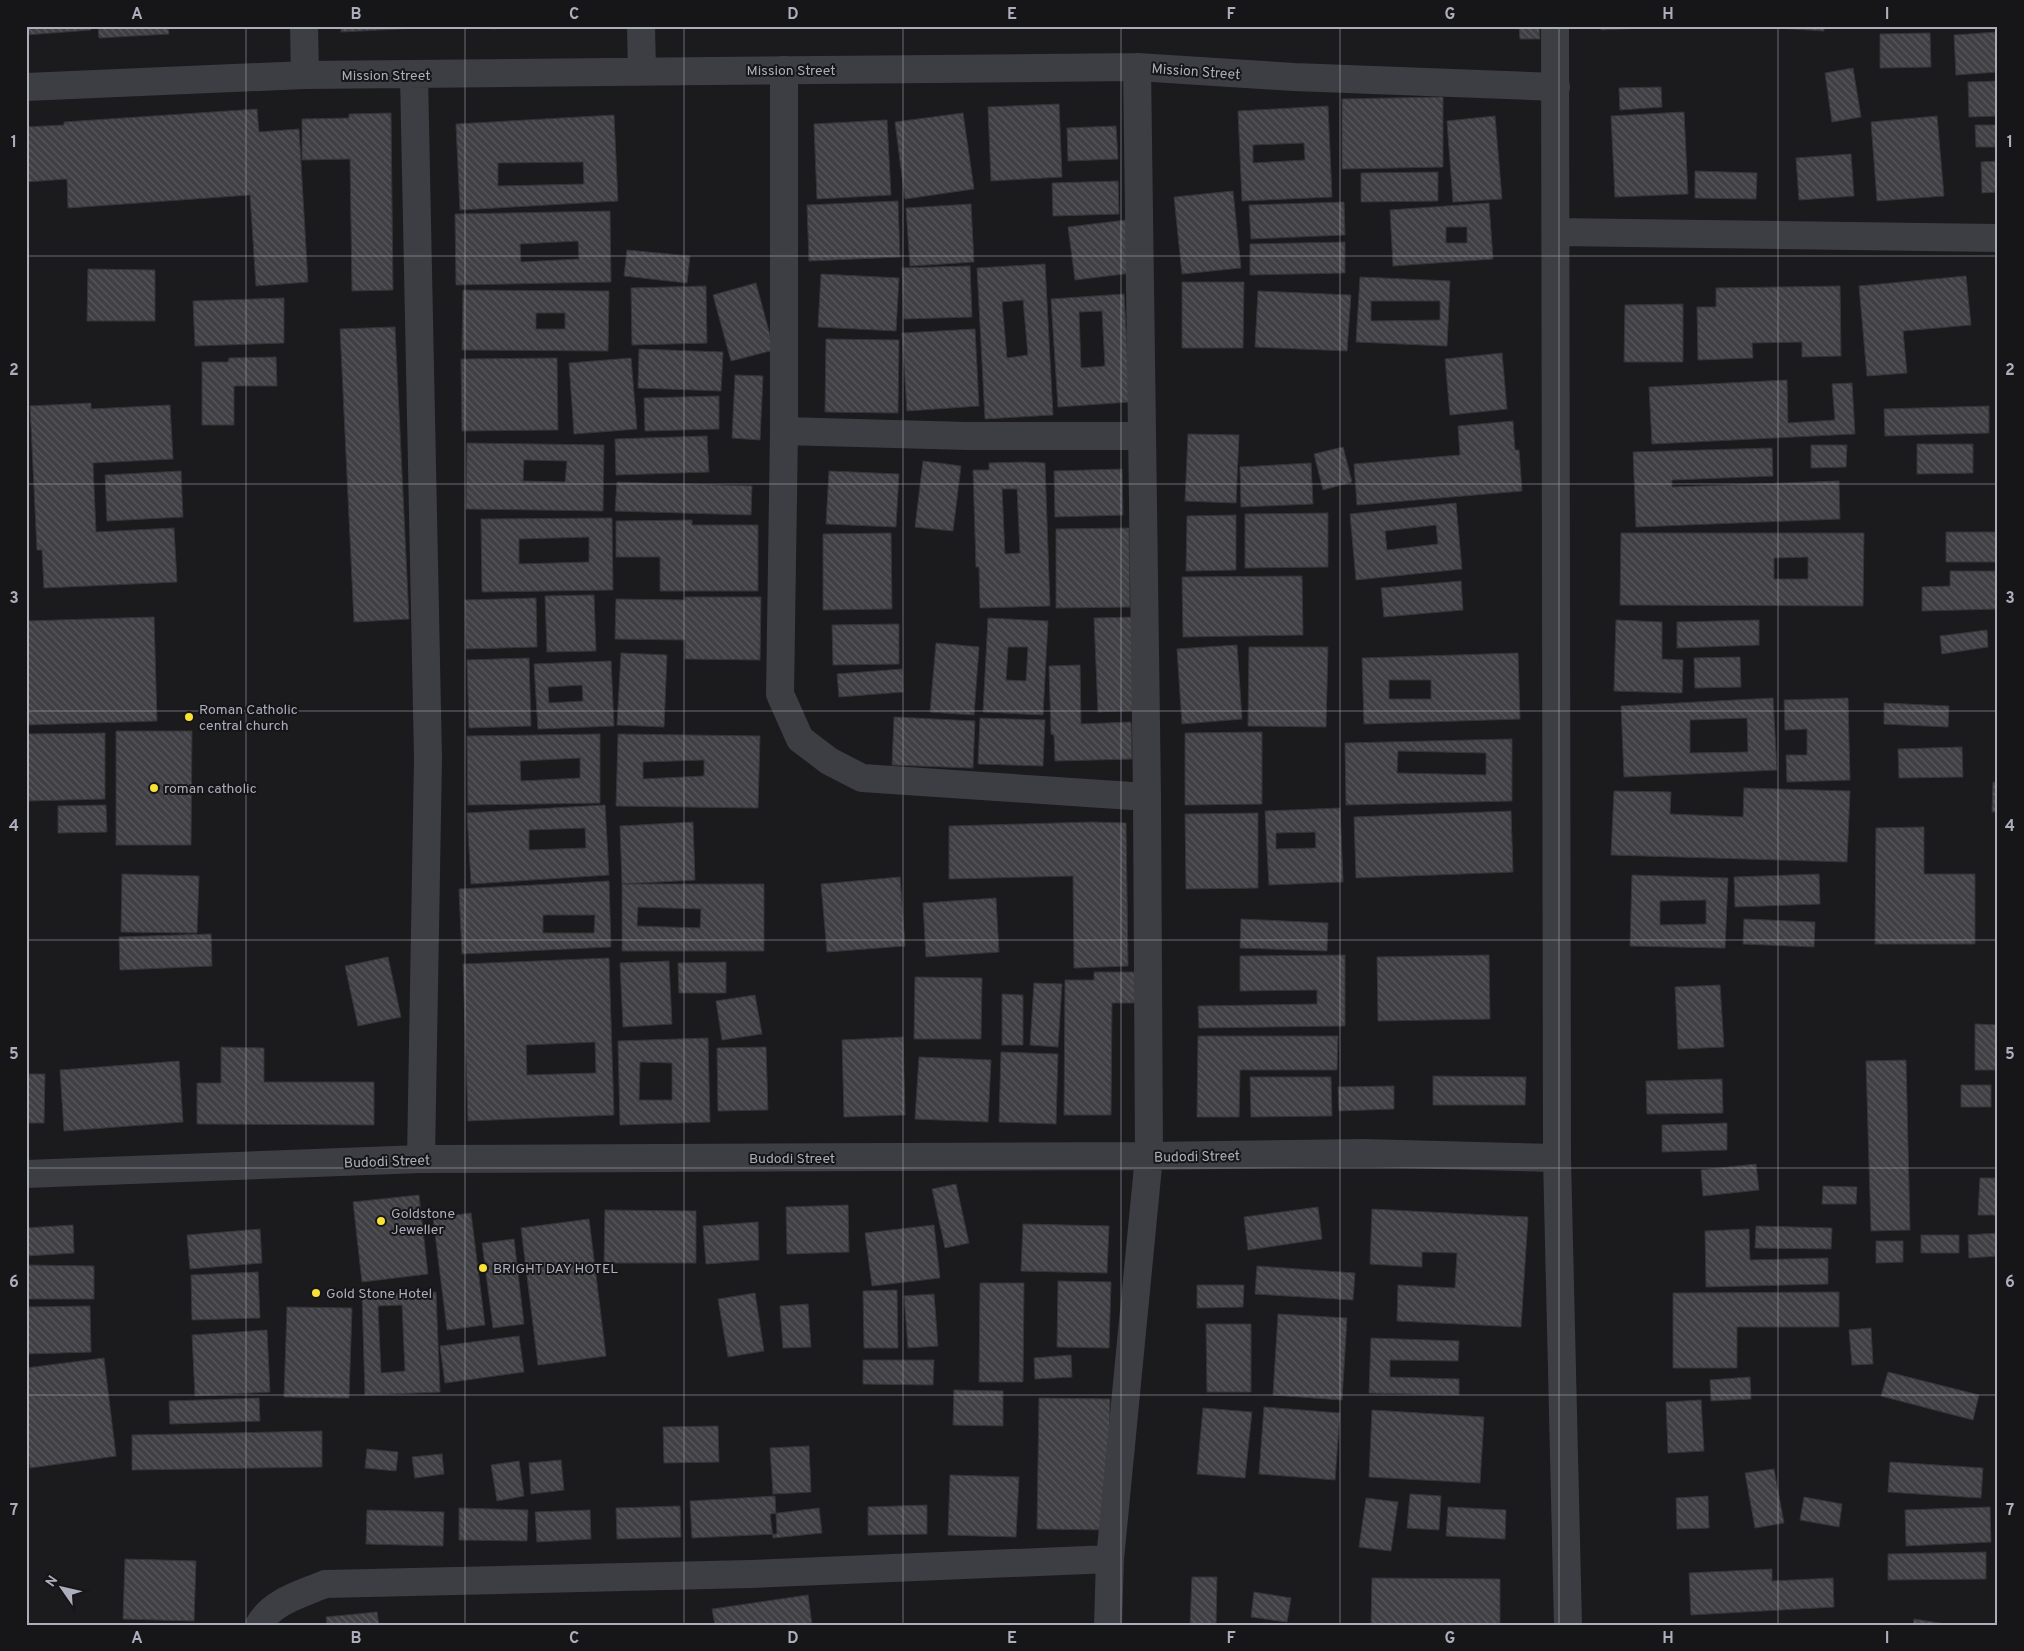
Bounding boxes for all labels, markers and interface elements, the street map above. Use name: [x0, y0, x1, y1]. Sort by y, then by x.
text: A: [131, 5, 143, 25]
text: B: [350, 5, 362, 25]
text: C: [569, 5, 579, 25]
text: D: [787, 5, 799, 25]
text: E: [1007, 5, 1017, 25]
text: F: [1226, 5, 1236, 25]
text: G: [1445, 5, 1455, 25]
text: H: [1662, 5, 1674, 25]
text: I: [1885, 5, 1889, 25]
street label: Mission Street: [1151, 61, 1241, 84]
street label: Mission Street: [747, 63, 835, 80]
street label: Mission Street: [342, 68, 430, 85]
text: 1: [11, 133, 17, 153]
text: 1: [2007, 133, 2013, 153]
text: 2: [9, 361, 19, 381]
text: 2: [2005, 361, 2015, 381]
text: 3: [9, 589, 19, 609]
text: 3: [2005, 589, 2015, 609]
place label: Roman Catholic central church: [199, 702, 298, 735]
marker: Roman Catholic central church: [183, 711, 195, 723]
place label: roman catholic: [164, 781, 257, 798]
marker: roman catholic: [148, 782, 160, 794]
text: 4: [9, 817, 19, 837]
text: 4: [2005, 817, 2015, 837]
text: 5: [9, 1045, 19, 1065]
text: 5: [2005, 1045, 2015, 1065]
street label: Budodi Street: [1154, 1148, 1240, 1167]
street label: Budodi Street: [749, 1151, 835, 1168]
street label: Budodi Street: [344, 1153, 430, 1172]
place label: Goldstone Jeweller: [391, 1206, 455, 1239]
marker: Goldstone Jeweller: [375, 1215, 387, 1227]
place label: BRIGHT DAY HOTEL: [493, 1261, 618, 1278]
marker: BRIGHT DAY HOTEL: [477, 1262, 489, 1274]
text: 6: [9, 1273, 19, 1293]
text: 6: [2005, 1273, 2015, 1293]
place label: Gold Stone Hotel: [326, 1286, 432, 1303]
marker: Gold Stone Hotel: [310, 1287, 322, 1299]
text: 7: [10, 1501, 18, 1521]
text: 7: [2006, 1501, 2014, 1521]
north arrow: [38, 1564, 88, 1614]
text: N: [43, 1573, 62, 1590]
text: A: [131, 1629, 143, 1649]
text: B: [350, 1629, 362, 1649]
text: C: [569, 1629, 579, 1649]
text: D: [787, 1629, 799, 1649]
text: E: [1007, 1629, 1017, 1649]
text: F: [1226, 1629, 1236, 1649]
text: G: [1445, 1629, 1455, 1649]
text: H: [1662, 1629, 1674, 1649]
text: I: [1885, 1629, 1889, 1649]

